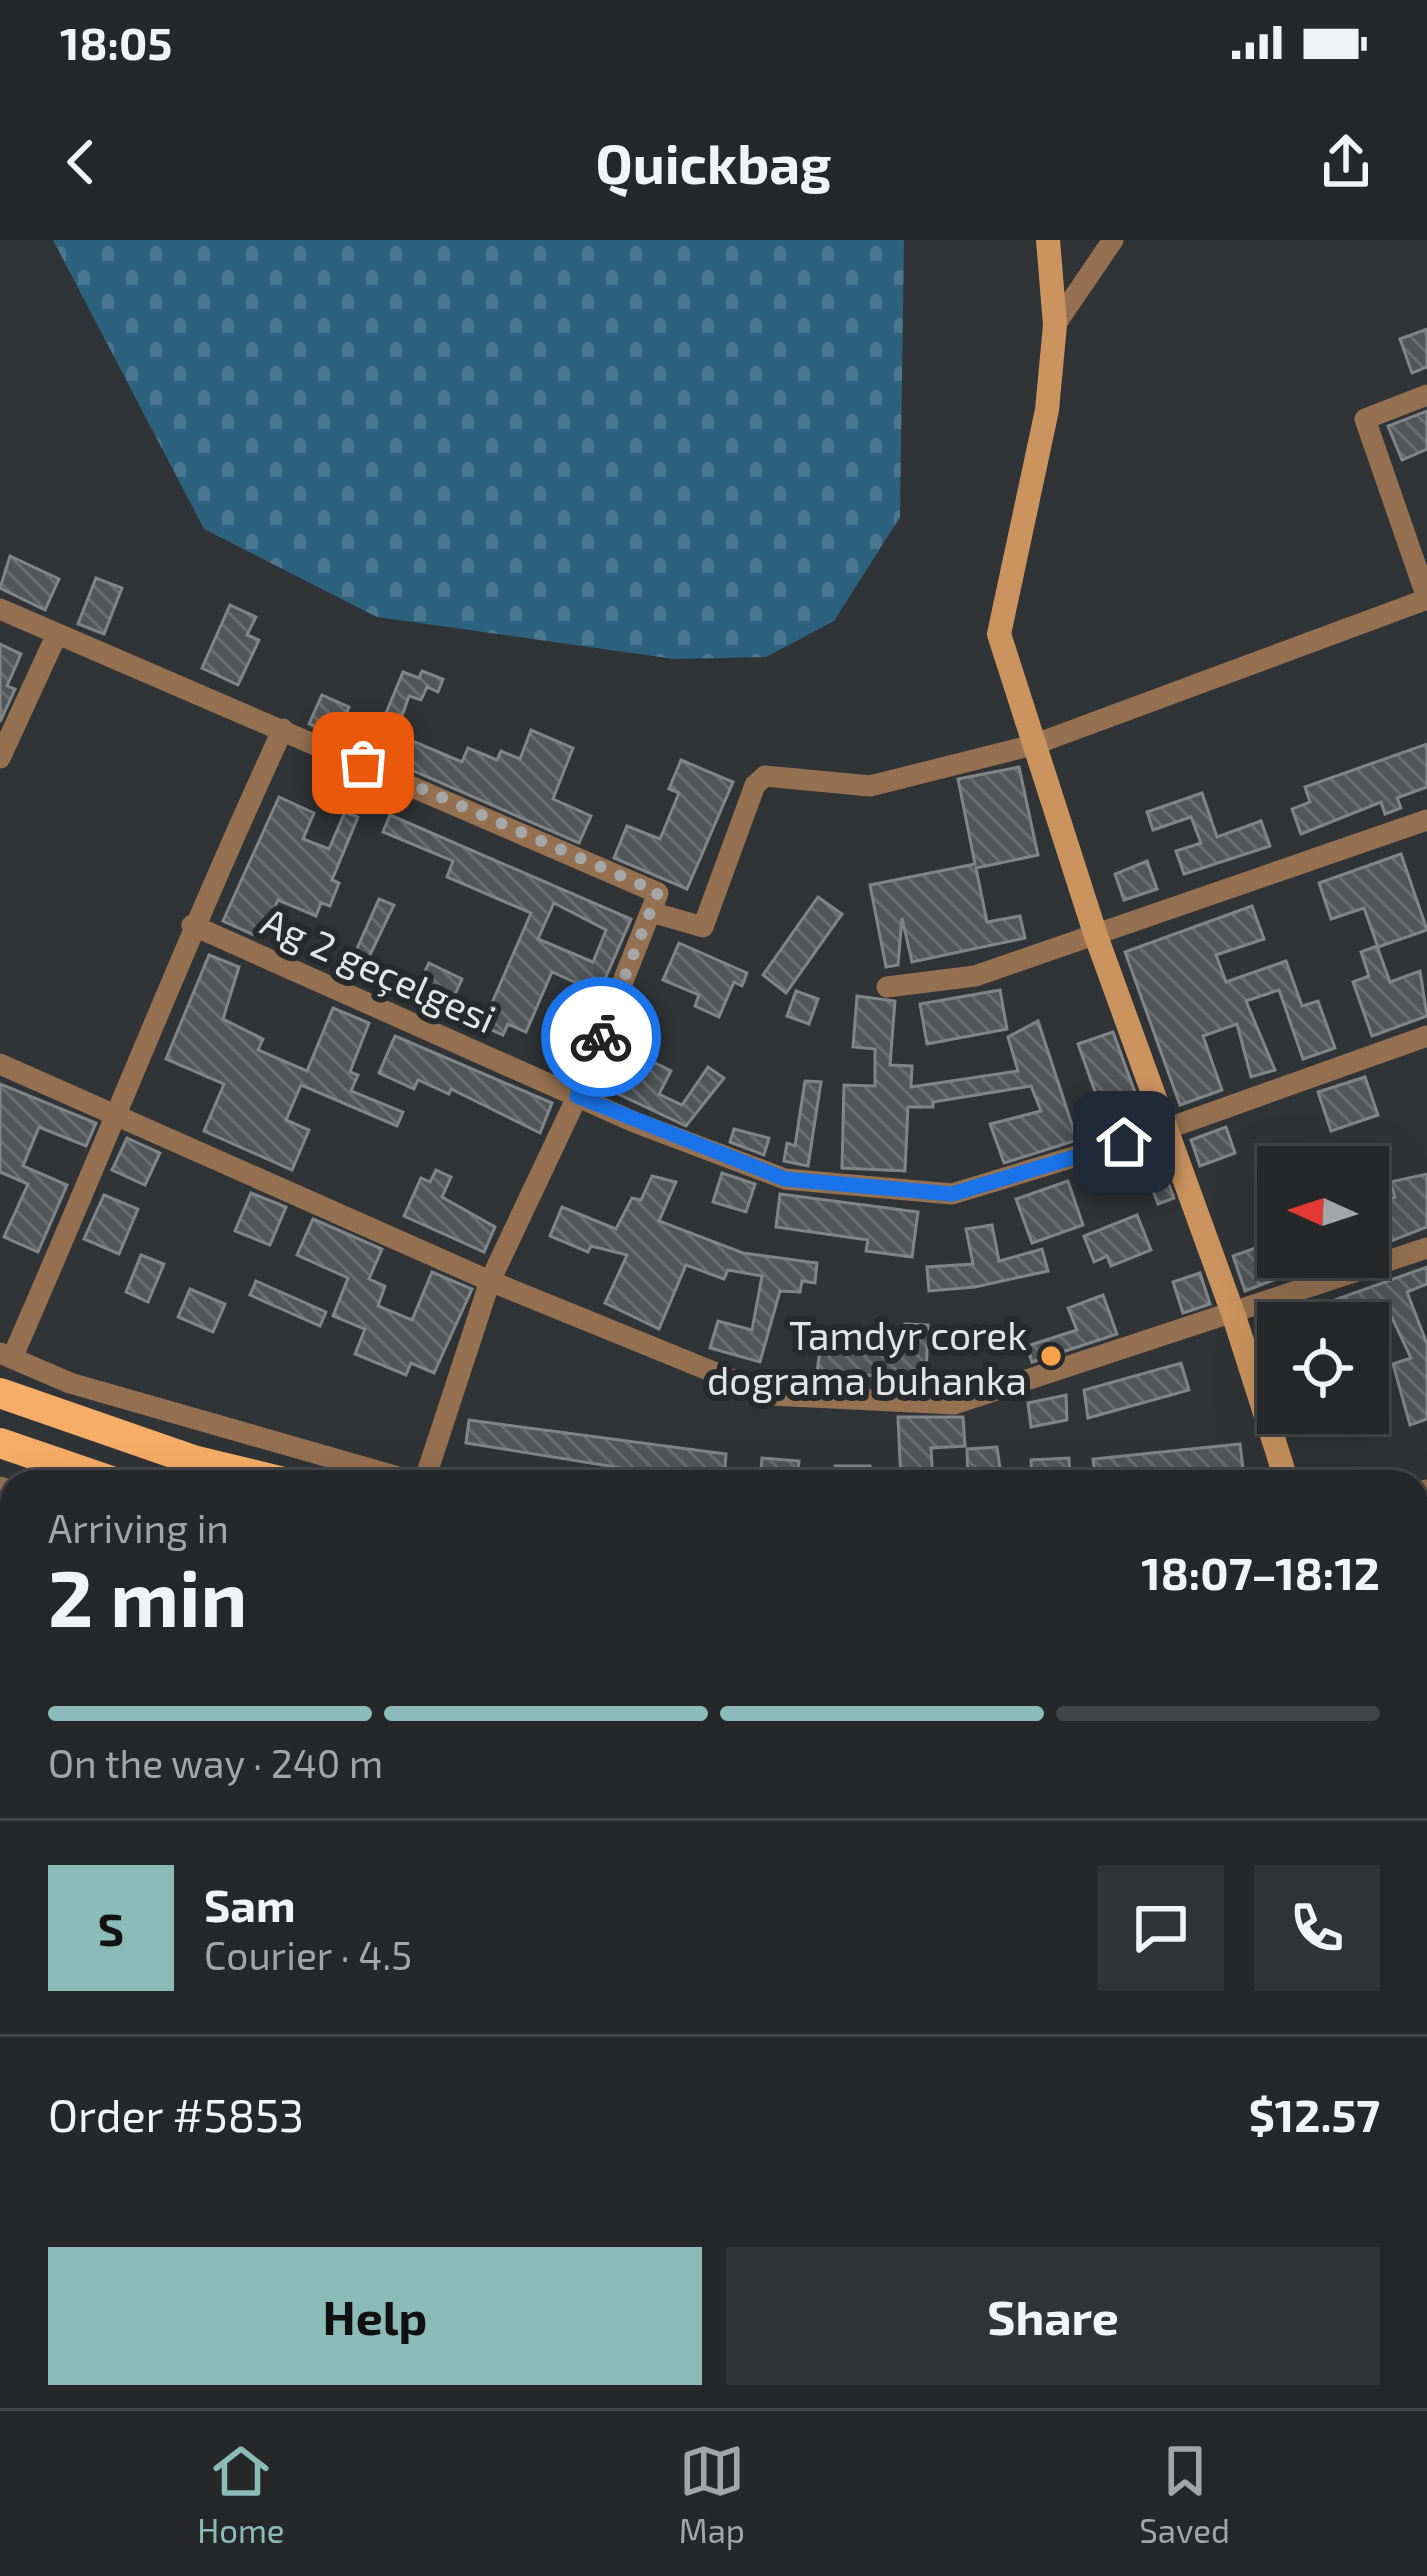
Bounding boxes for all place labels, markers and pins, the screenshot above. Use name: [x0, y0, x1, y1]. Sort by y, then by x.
pin: [312, 712, 414, 814]
pin: [1073, 1091, 1175, 1193]
place label: Tamdyr corek dograma buhanka: [707, 1311, 1027, 1403]
marker: Tamdyr corek dograma buhanka: [1038, 1343, 1064, 1369]

